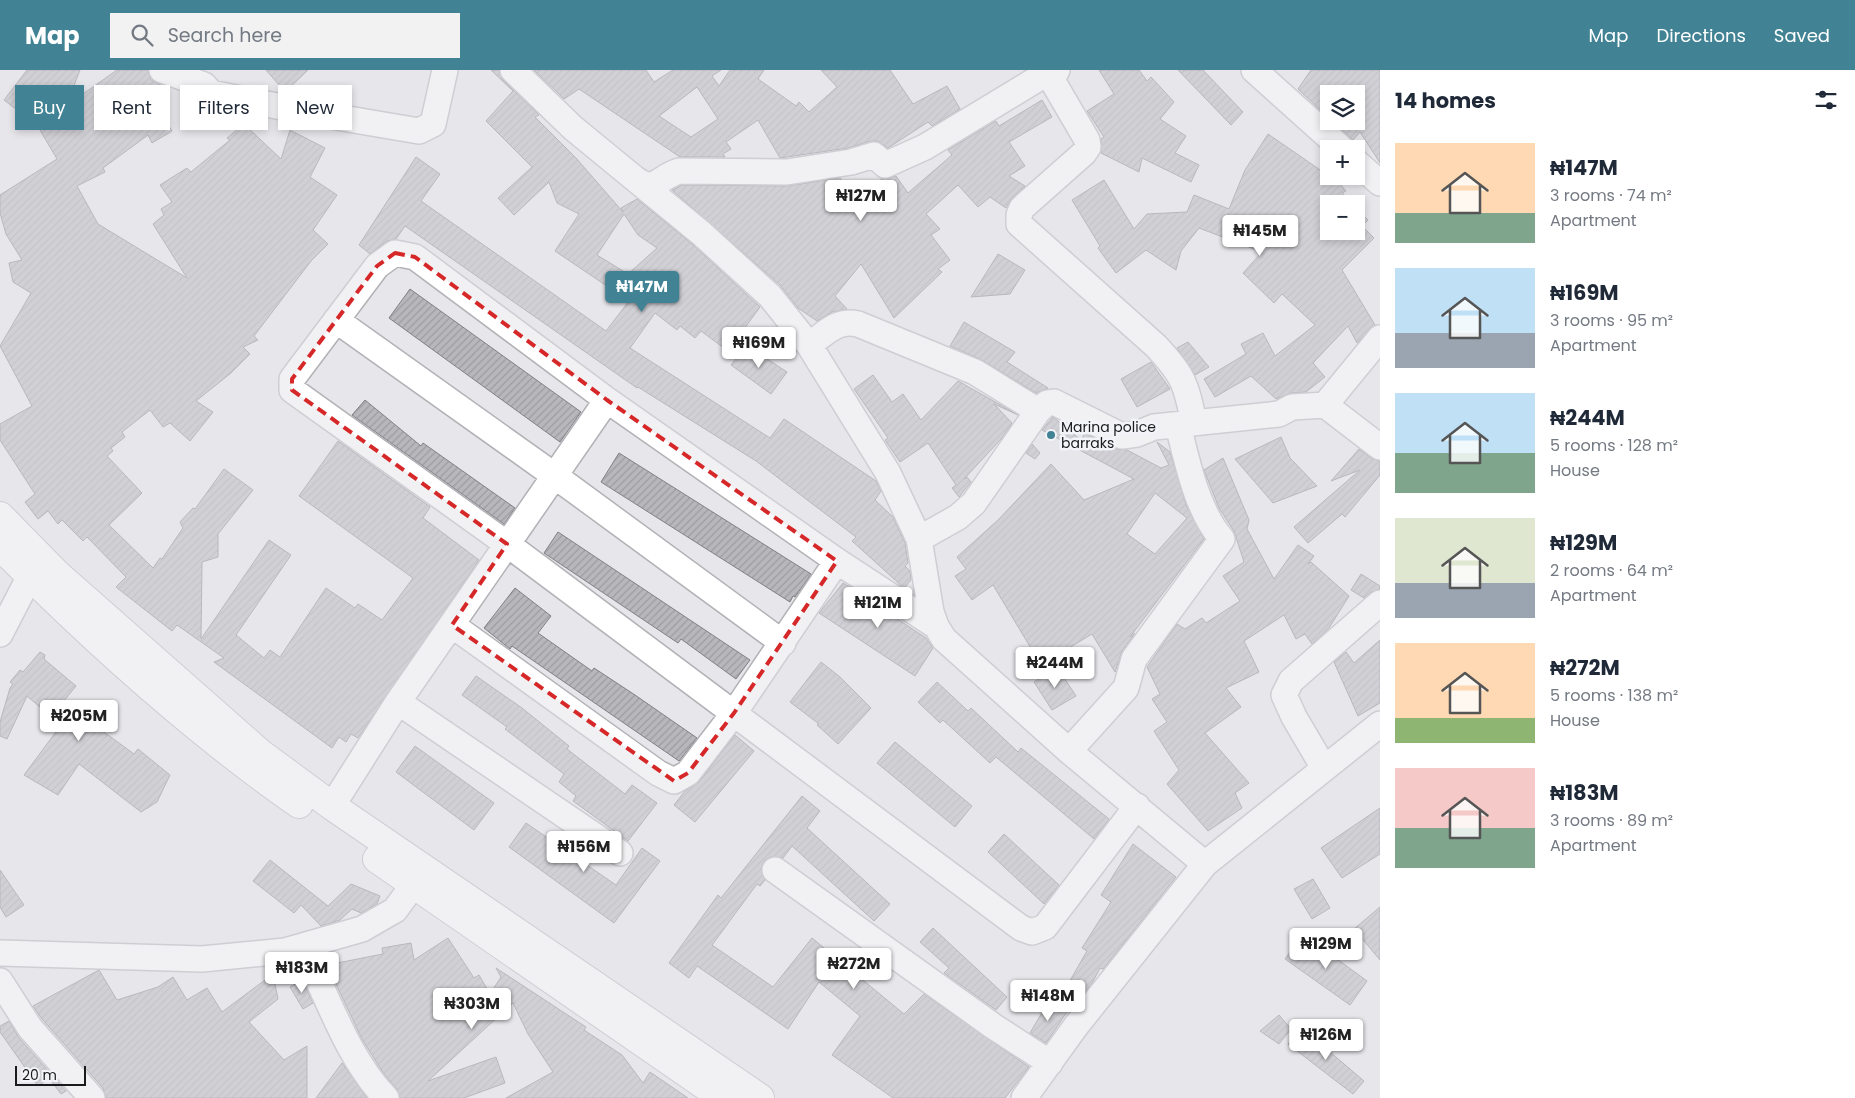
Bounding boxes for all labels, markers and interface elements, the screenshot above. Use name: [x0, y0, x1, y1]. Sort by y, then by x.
search box: [110, 13, 460, 58]
text: Map: [25, 19, 80, 52]
icon: search: [128, 21, 156, 49]
text: Search here: [168, 22, 282, 49]
text: Map: [1589, 23, 1628, 48]
text: Directions: [1656, 23, 1746, 48]
text: Saved: [1774, 23, 1830, 48]
chip: Buy: [15, 85, 84, 130]
chip: Rent: [94, 85, 170, 130]
chip: Filters: [180, 85, 268, 130]
chip: New: [278, 85, 352, 130]
map controls: [1320, 85, 1365, 240]
button: layers: [1320, 85, 1365, 130]
text: 14 homes: [1395, 86, 1496, 115]
icon: filters: [1812, 86, 1840, 114]
button: +: [1320, 140, 1365, 185]
text: ₦147M: [1550, 153, 1618, 182]
icon: home: [1435, 163, 1495, 223]
pin: ₦127M: [826, 180, 896, 222]
text: ₦127M: [836, 184, 886, 207]
text: 3 rooms · 74 m²: [1550, 184, 1672, 207]
button: −: [1320, 195, 1365, 240]
text: Apartment: [1550, 209, 1637, 232]
pin: ₦145M: [1225, 214, 1295, 257]
text: ₦145M: [1233, 219, 1287, 242]
pin: ₦147M: [607, 270, 677, 313]
text: ₦147M: [616, 275, 668, 298]
text: ₦169M: [1550, 278, 1619, 307]
icon: home: [1435, 288, 1495, 348]
text: 3 rooms · 95 m²: [1550, 309, 1673, 332]
pin: ₦169M: [724, 326, 794, 369]
text: ₦169M: [733, 331, 785, 354]
text: Apartment: [1550, 334, 1637, 357]
text: ₦244M: [1550, 403, 1625, 432]
icon: home: [1435, 413, 1495, 473]
place label: Marina police barraks: [1061, 417, 1156, 453]
marker: Marina police barraks: [1045, 429, 1057, 441]
text: 5 rooms · 128 m²: [1550, 434, 1678, 457]
text: House: [1550, 459, 1600, 482]
text: ₦129M: [1550, 528, 1617, 557]
icon: home: [1435, 538, 1495, 598]
text: 2 rooms · 64 m²: [1550, 559, 1673, 582]
text: Apartment: [1550, 584, 1637, 607]
pin: ₦121M: [843, 586, 913, 629]
text: ₦121M: [854, 591, 902, 614]
pin: ₦244M: [1020, 646, 1090, 689]
text: ₦244M: [1026, 651, 1084, 674]
text: ₦272M: [1550, 653, 1620, 682]
icon: home: [1435, 663, 1495, 723]
text: 5 rooms · 138 m²: [1550, 684, 1678, 707]
pin: ₦205M: [44, 700, 114, 742]
text: ₦205M: [51, 704, 107, 727]
text: House: [1550, 709, 1600, 732]
text: ₦183M: [1550, 778, 1619, 807]
icon: home: [1435, 788, 1495, 848]
text: 3 rooms · 89 m²: [1550, 809, 1673, 832]
pin: ₦156M: [549, 830, 619, 873]
text: Apartment: [1550, 834, 1637, 857]
text: ₦156M: [558, 835, 610, 858]
pin: ₦129M: [1291, 928, 1361, 970]
text: ₦129M: [1300, 932, 1352, 955]
pin: ₦272M: [819, 948, 889, 990]
pin: ₦183M: [267, 952, 337, 994]
text: ₦272M: [827, 952, 881, 975]
text: ₦183M: [276, 956, 328, 979]
pin: ₦148M: [1013, 980, 1083, 1022]
text: ₦148M: [1021, 984, 1075, 1007]
pin: ₦303M: [437, 988, 507, 1030]
text: ₦303M: [444, 992, 500, 1015]
pin: ₦126M: [1291, 1018, 1361, 1061]
text: ₦126M: [1300, 1023, 1352, 1046]
scale bar: [15, 1063, 86, 1086]
text: 20 m: [22, 1065, 57, 1085]

